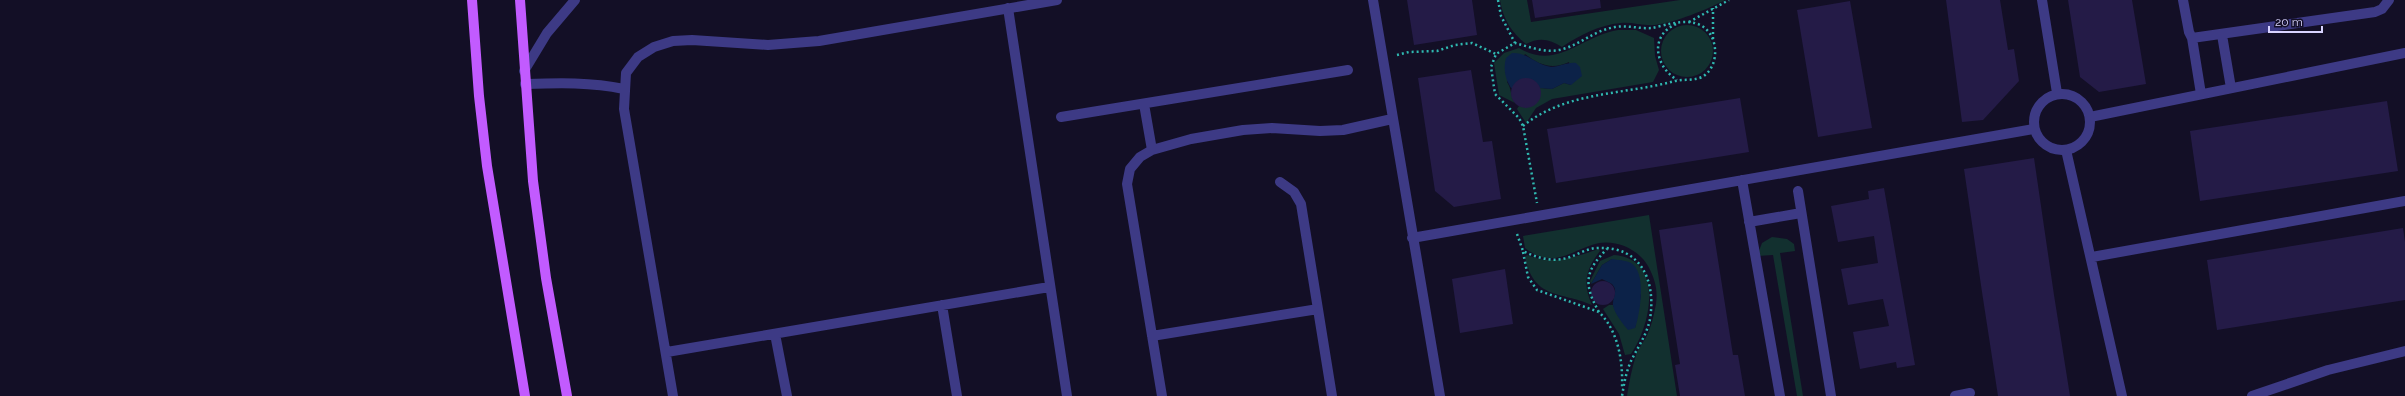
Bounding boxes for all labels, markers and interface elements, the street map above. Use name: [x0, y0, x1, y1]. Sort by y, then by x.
scale bar: [2269, 8, 2322, 34]
text: 20 m: [2275, 15, 2303, 29]

